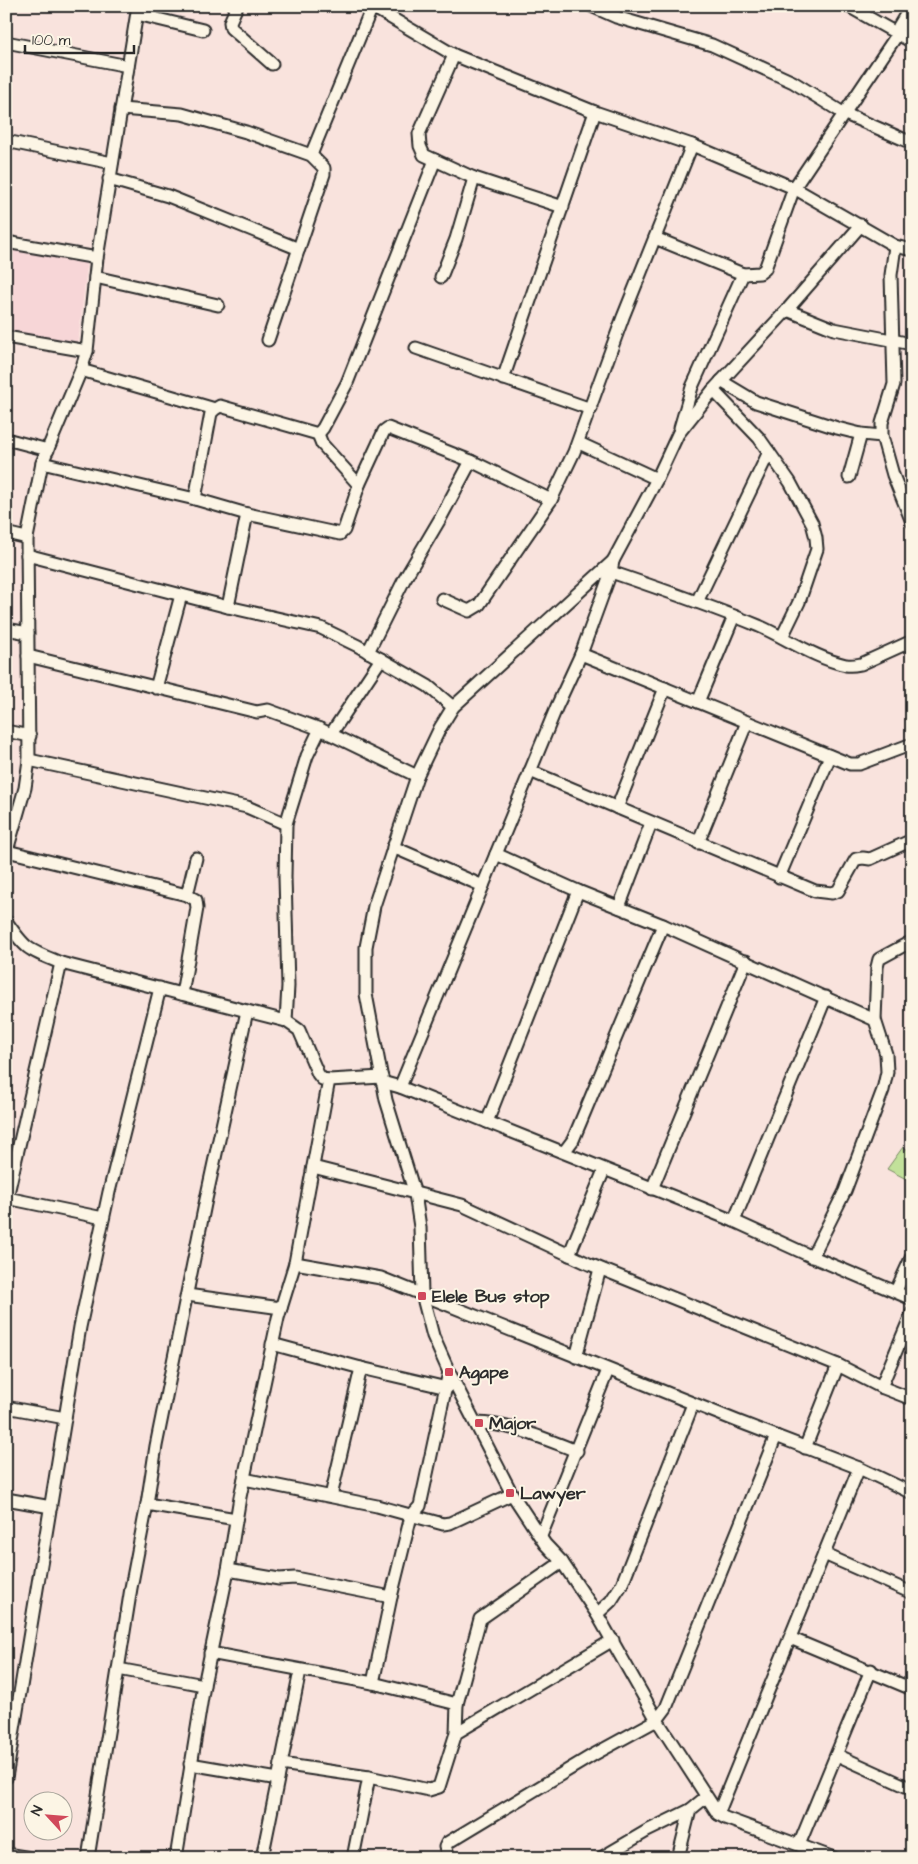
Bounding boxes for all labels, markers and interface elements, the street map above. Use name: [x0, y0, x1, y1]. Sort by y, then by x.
scale bar: [25, 22, 134, 54]
text: 100 m: [32, 30, 71, 51]
place label: Elele Bus stop: [432, 1284, 550, 1309]
marker: Elele Bus stop: [416, 1290, 428, 1302]
place label: Agape: [459, 1360, 509, 1386]
marker: Agape: [443, 1366, 455, 1378]
place label: Major: [489, 1411, 536, 1436]
marker: Major: [473, 1417, 485, 1429]
place label: Lawyer: [520, 1481, 586, 1507]
marker: Lawyer: [504, 1487, 516, 1499]
north arrow: [22, 1792, 72, 1842]
text: N: [26, 1802, 48, 1819]

